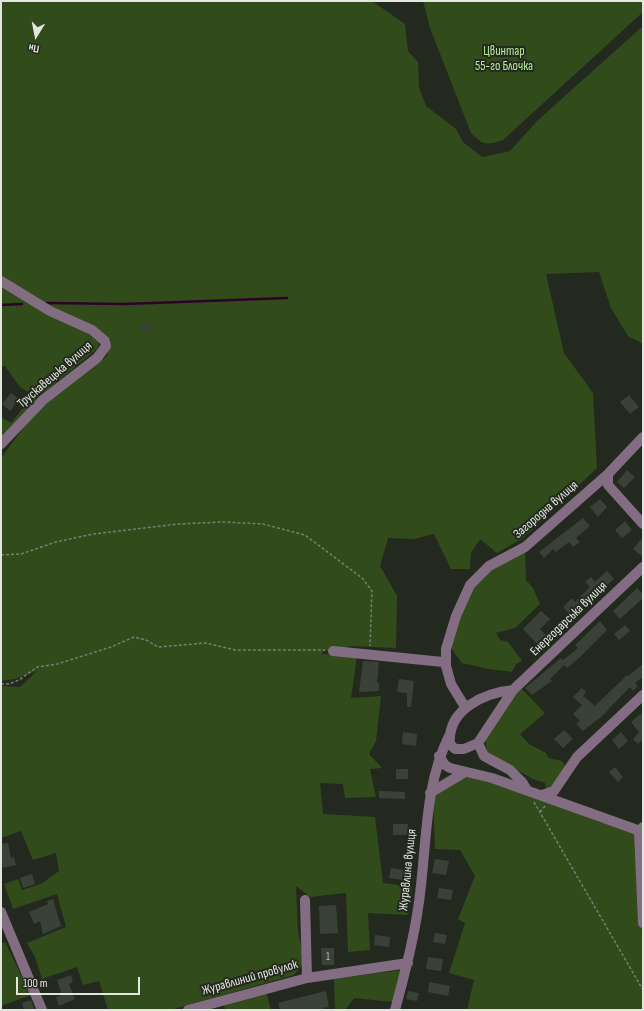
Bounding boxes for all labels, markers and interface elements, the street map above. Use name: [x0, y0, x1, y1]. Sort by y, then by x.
north arrow: [16, 16, 56, 56]
text: Пн: [27, 41, 40, 56]
park label: Цвинтар 55-го Блочка: [475, 44, 533, 75]
street label: Трускавецька вулиця: [15, 338, 95, 412]
street label: Загородна вулиця: [511, 478, 581, 542]
street label: Енергодарська вулиця: [527, 578, 611, 660]
street label: Журавлина вулиця: [396, 828, 420, 912]
house number: 1: [326, 950, 330, 964]
street label: Журавлиний провулок: [200, 957, 300, 999]
scale bar: [18, 969, 142, 995]
text: 100 m: [23, 976, 48, 991]

